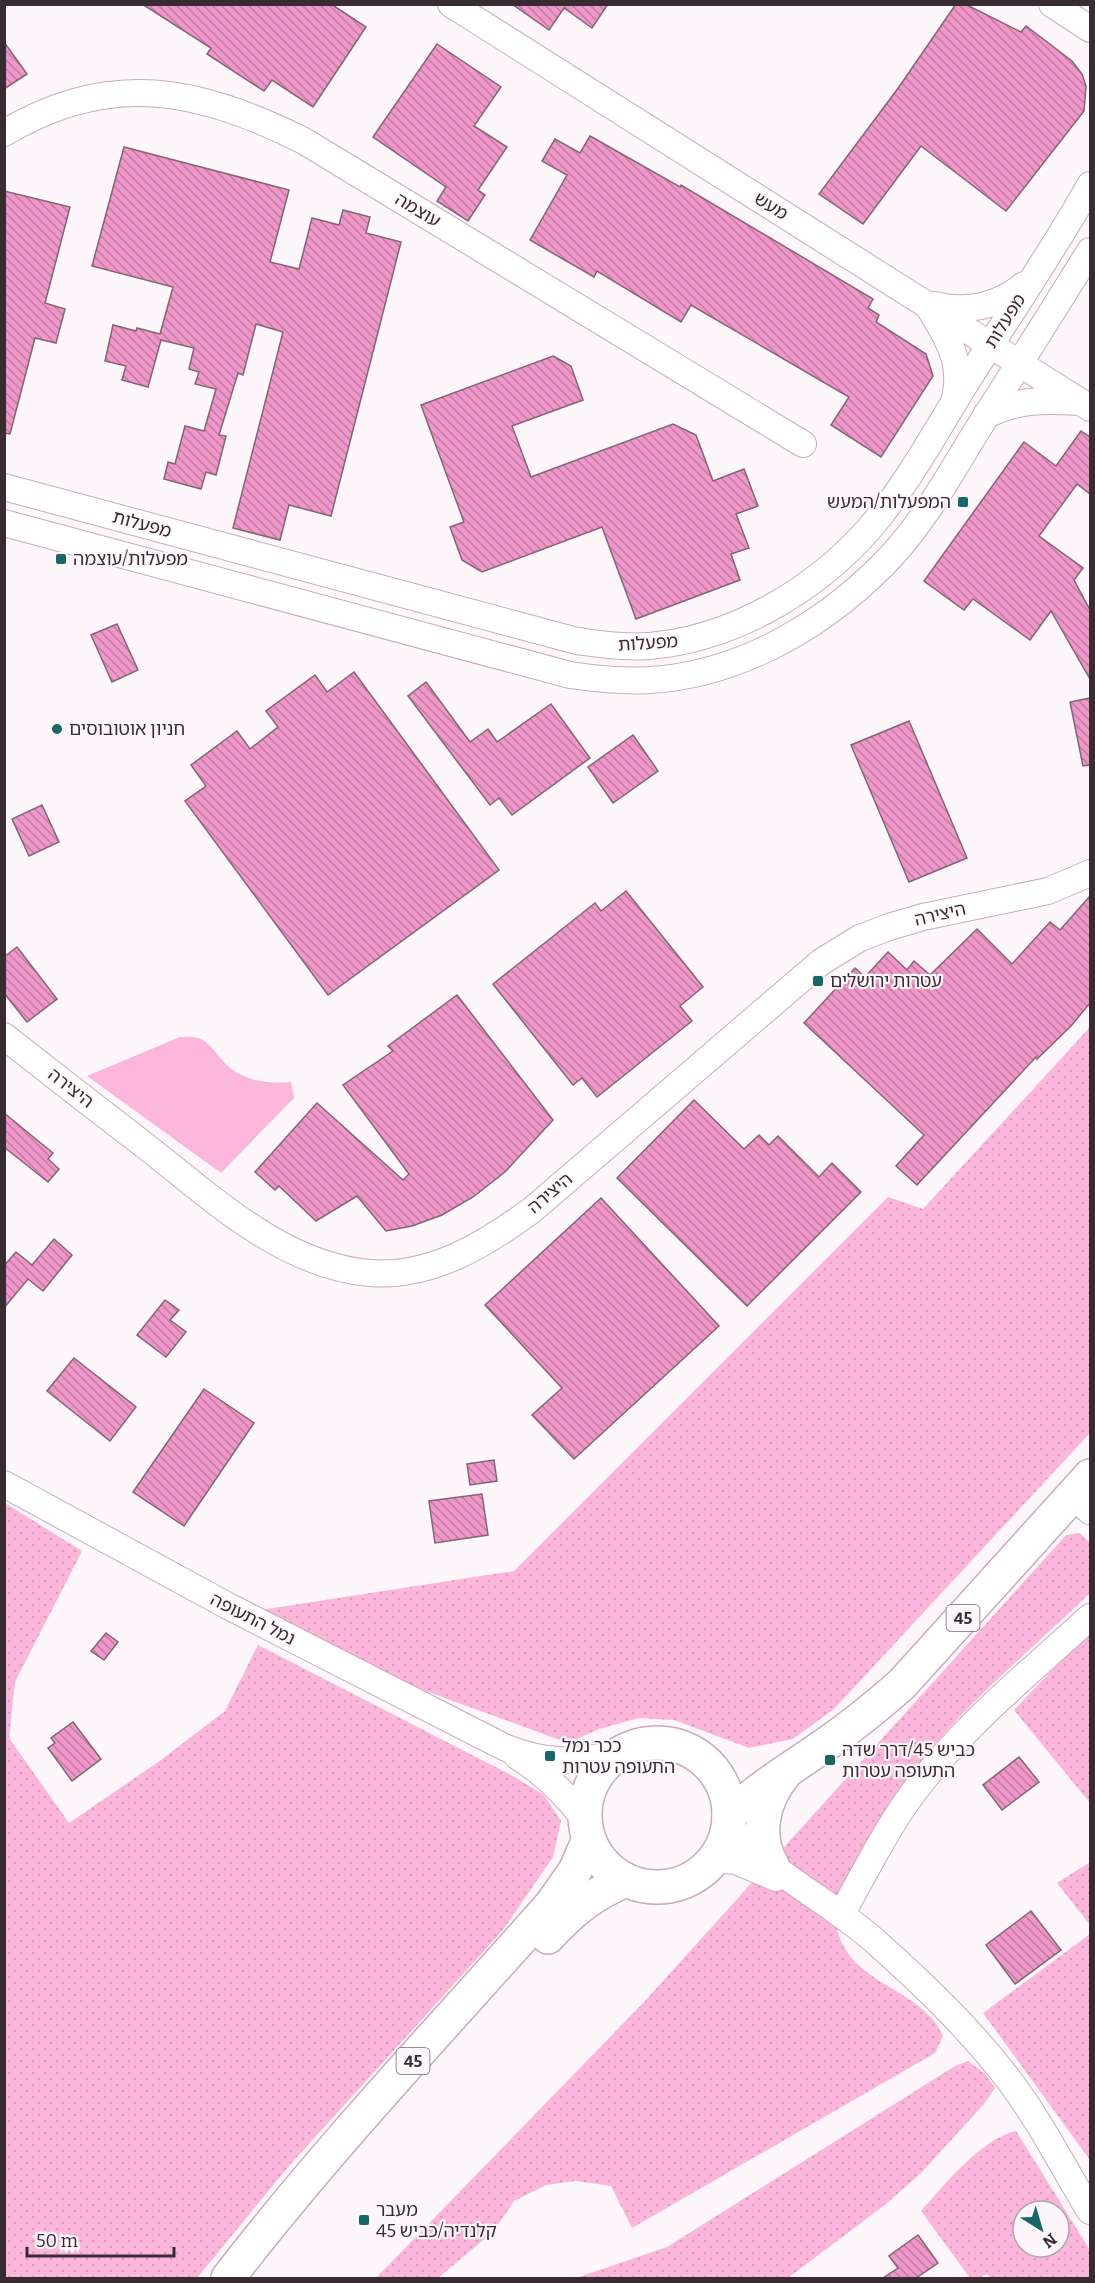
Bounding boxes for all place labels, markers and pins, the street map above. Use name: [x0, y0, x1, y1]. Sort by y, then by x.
place label: המפעלות/המעש: [827, 491, 951, 513]
marker: המפעלות/המעש: [956, 495, 970, 509]
place label: מפעלות/עוצמה: [73, 548, 188, 570]
marker: מפעלות/עוצמה: [54, 552, 68, 566]
place label: חניון אוטובוסים: [69, 718, 185, 740]
marker: חניון אוטובוסים: [50, 722, 64, 736]
place label: עטרות ירושלים: [830, 970, 942, 992]
marker: עטרות ירושלים: [811, 974, 825, 988]
place label: ככר נמל התעופה עטרות: [562, 1735, 675, 1778]
place label: כביש 45/דרך שדה התעופה עטרות: [842, 1739, 975, 1782]
marker: ככר נמל התעופה עטרות: [543, 1749, 557, 1763]
marker: כביש 45/דרך שדה התעופה עטרות: [823, 1753, 837, 1767]
place label: מעבר קלנדיה/כביש 45: [376, 2199, 497, 2242]
marker: מעבר קלנדיה/כביש 45: [357, 2213, 371, 2227]

